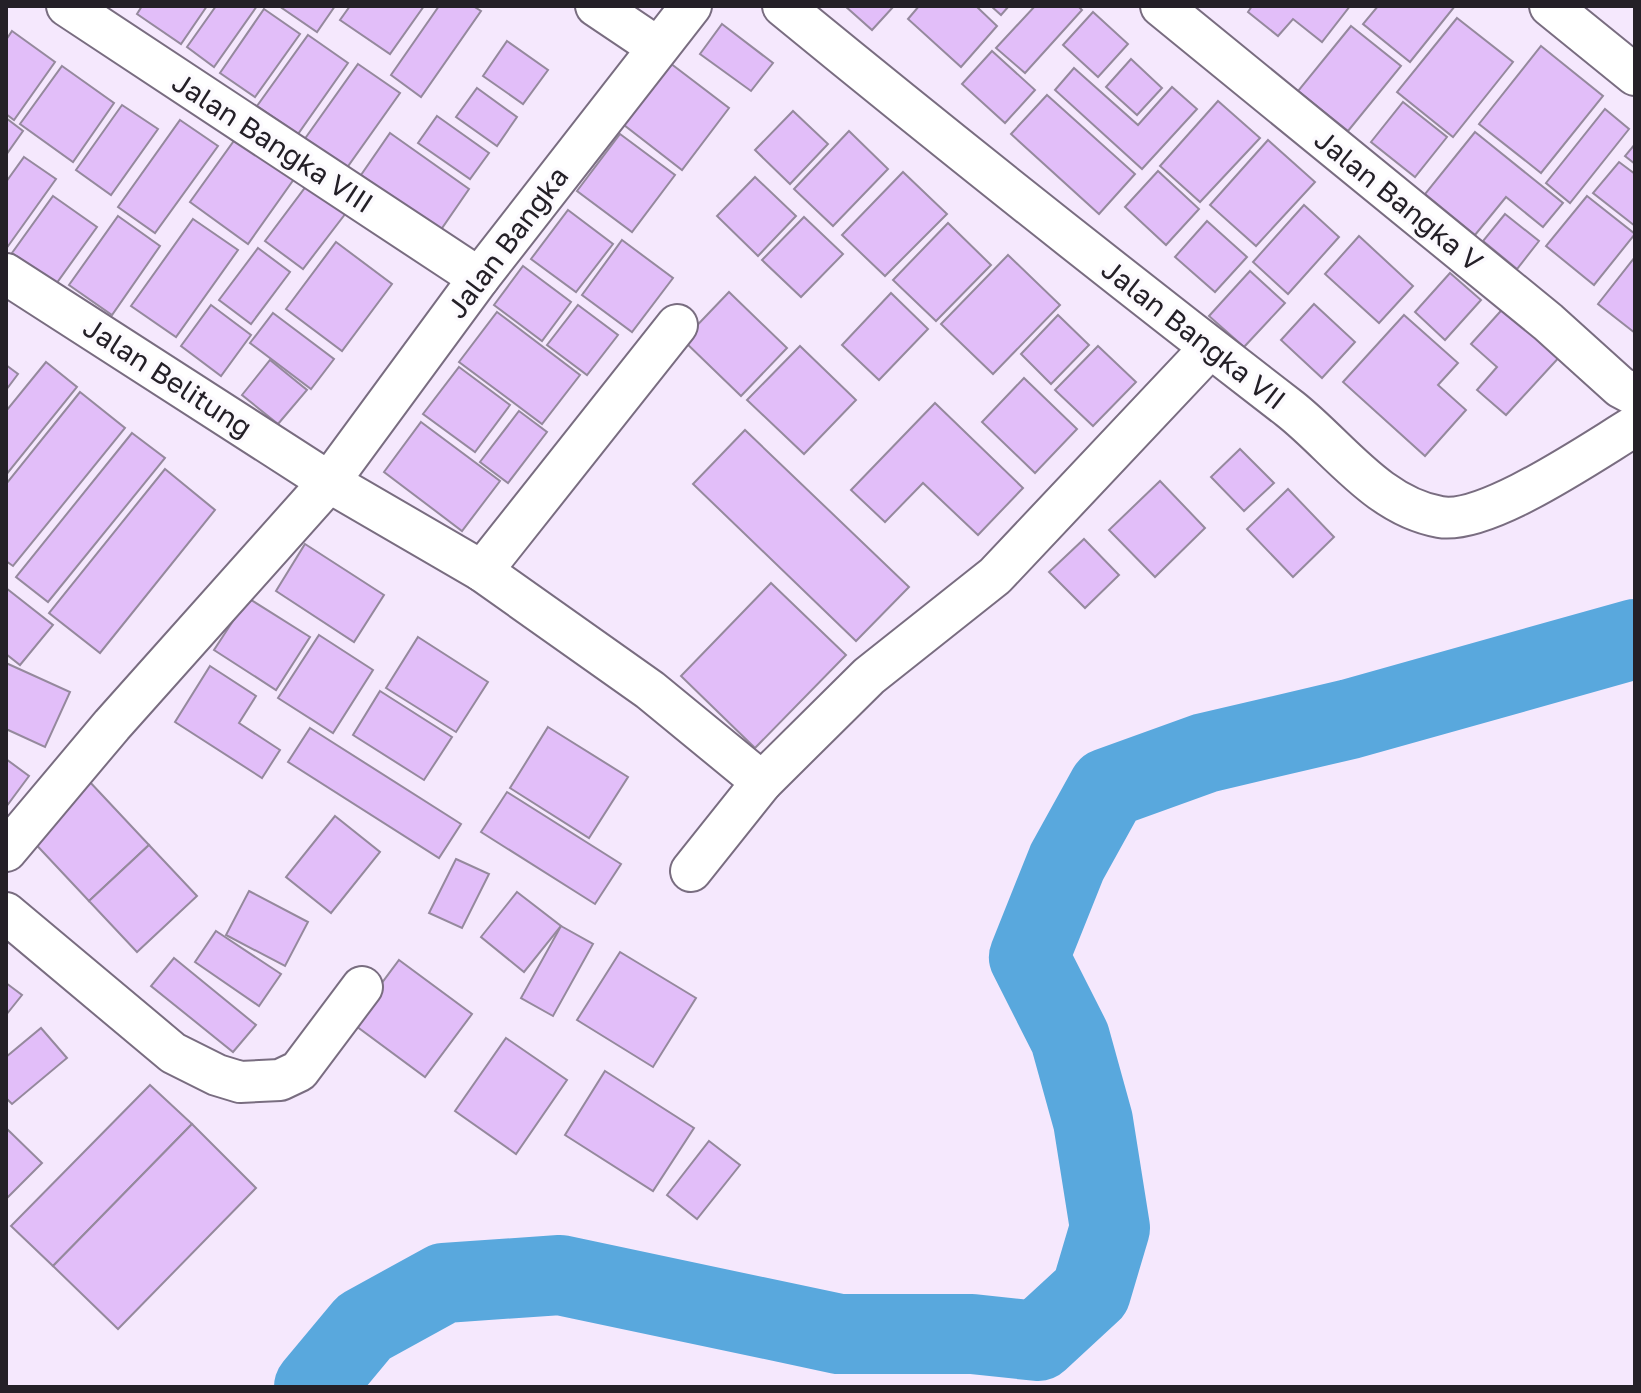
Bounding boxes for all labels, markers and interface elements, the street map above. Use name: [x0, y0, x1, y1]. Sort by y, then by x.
street label: Jalan Bangka VIII: [166, 65, 380, 219]
street label: Jalan Bangka V: [1308, 122, 1490, 278]
street label: Jalan Bangka: [439, 160, 575, 324]
street label: Jalan Bangka VII: [1096, 252, 1292, 416]
street label: Jalan Belitung: [77, 310, 259, 444]

